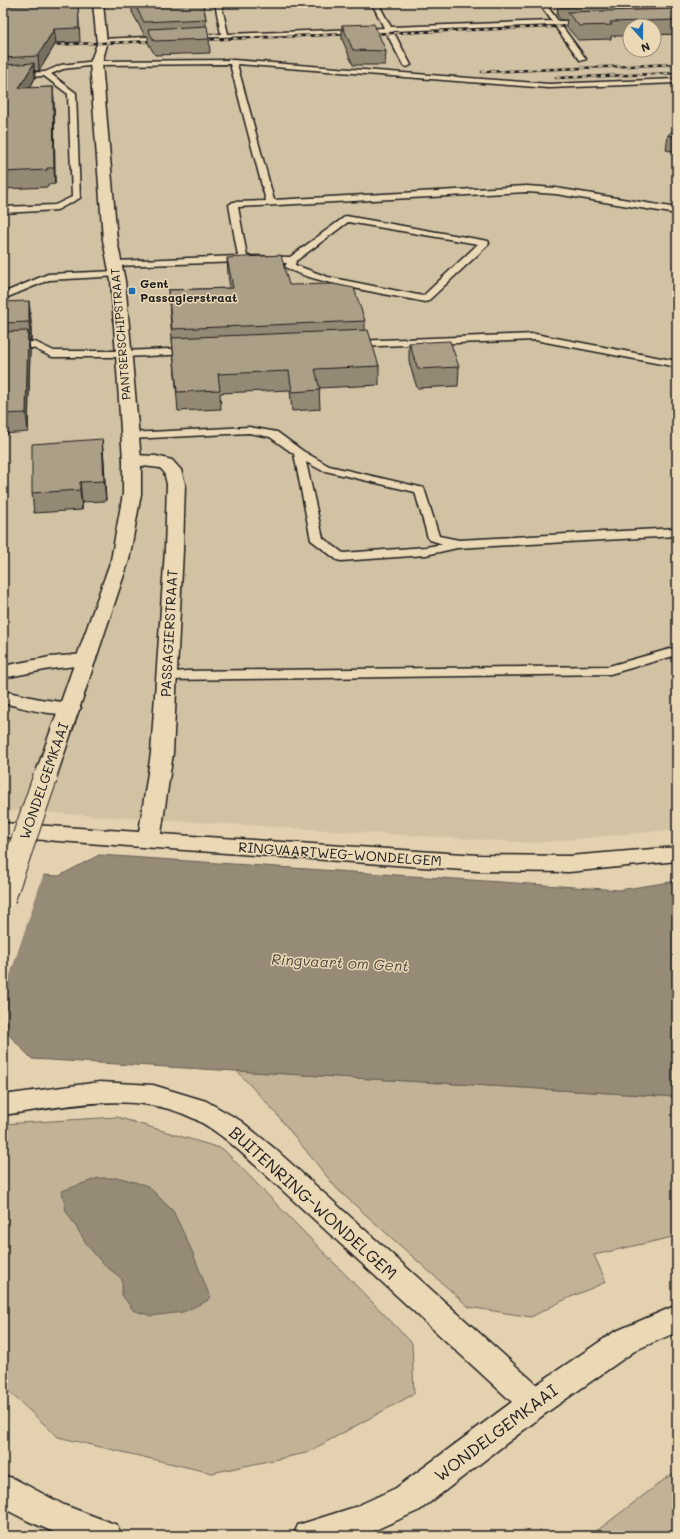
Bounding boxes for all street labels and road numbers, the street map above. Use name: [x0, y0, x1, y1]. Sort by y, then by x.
street label: PANTSERSCHIPSTRAAT: [106, 267, 134, 401]
street label: PASSAGIERSTRAAT: [156, 568, 181, 697]
street label: WONDELGEMKAAI: [15, 720, 72, 842]
street label: RINGVAARTWEG-WONDELGEM: [238, 837, 442, 870]
street label: BUITENRING-WONDELGEM: [225, 1121, 402, 1284]
street label: WONDELGEMKAAI: [429, 1379, 561, 1486]

